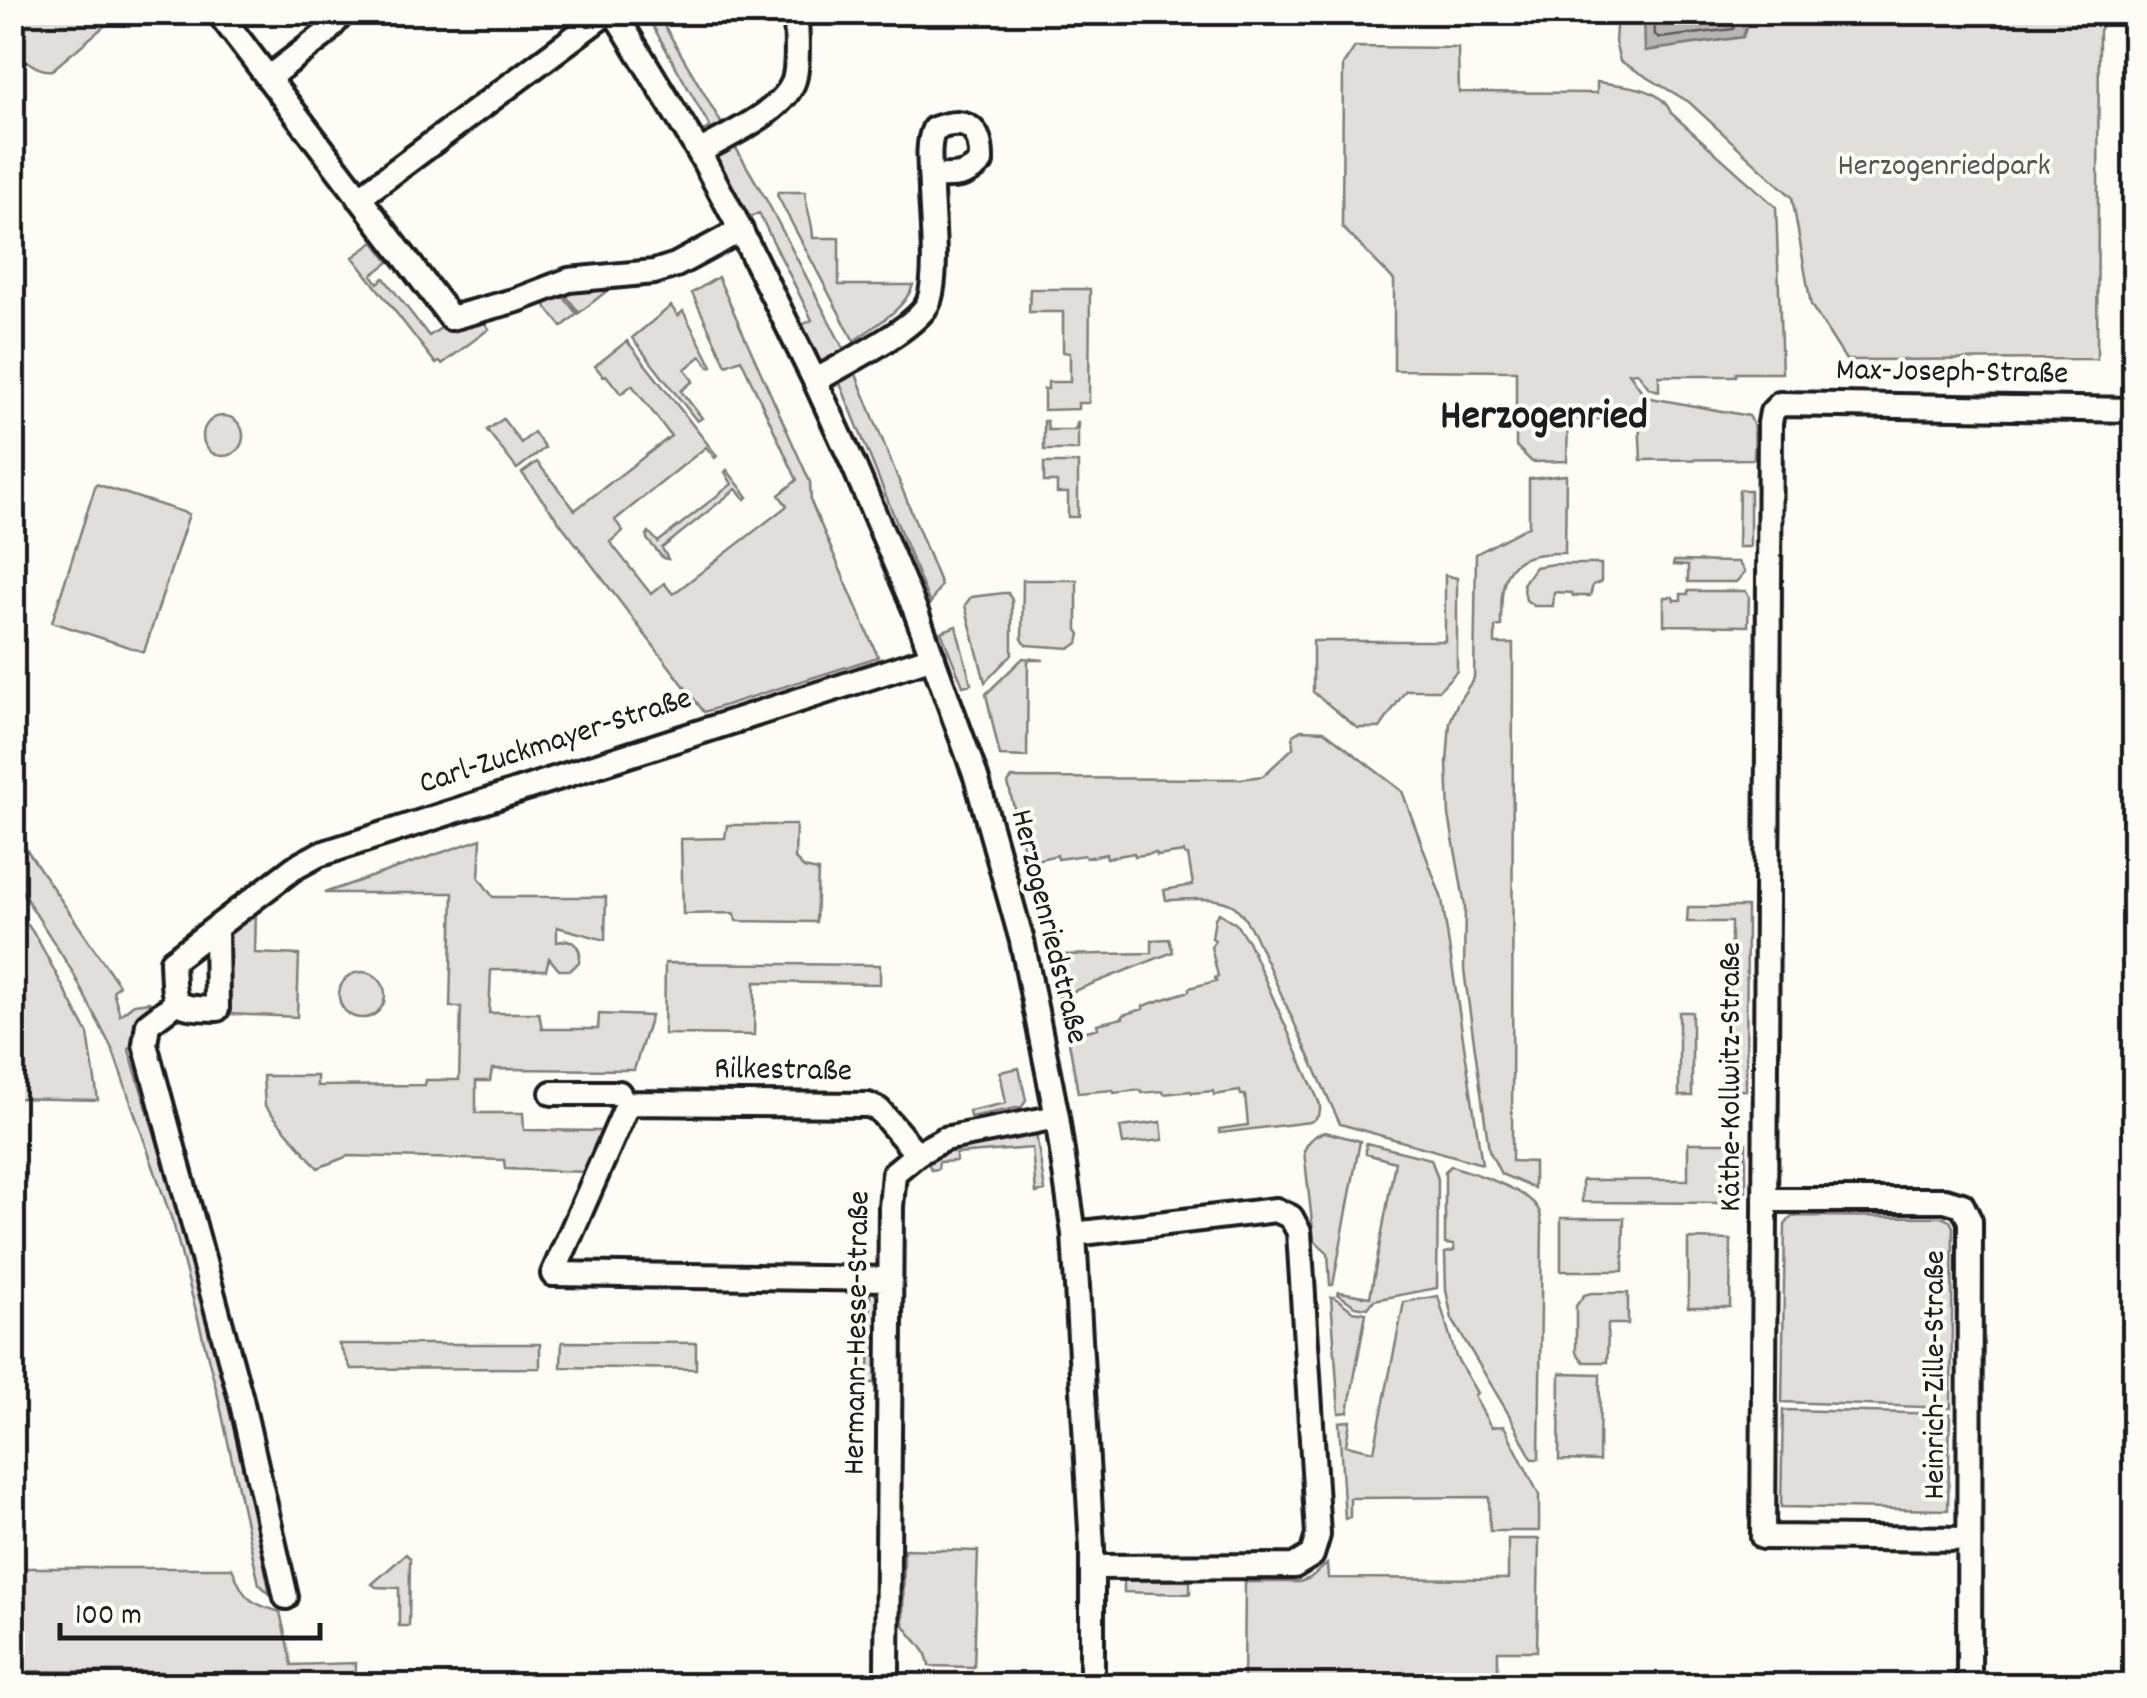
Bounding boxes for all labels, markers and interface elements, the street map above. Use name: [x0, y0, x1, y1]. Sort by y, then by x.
park label: Herzogenriedpark: [1837, 145, 2051, 191]
street label: Max-Joseph-Straße: [1835, 349, 2069, 399]
district label: Herzogenried: [1440, 389, 1648, 449]
street label: Carl-Zuckmayer-Straße: [414, 677, 698, 809]
street label: Herzogenriedstraße: [996, 805, 1098, 1049]
street label: Käthe-Kollwitz-Straße: [1710, 942, 1756, 1212]
street label: Rilkestraße: [714, 1048, 852, 1096]
street label: Hermann-Hesse-Straße: [834, 1190, 884, 1476]
street label: Heinrich-Zille-Straße: [1914, 1250, 1960, 1500]
scale bar: [60, 1578, 320, 1640]
text: 100 m: [75, 1596, 142, 1639]

